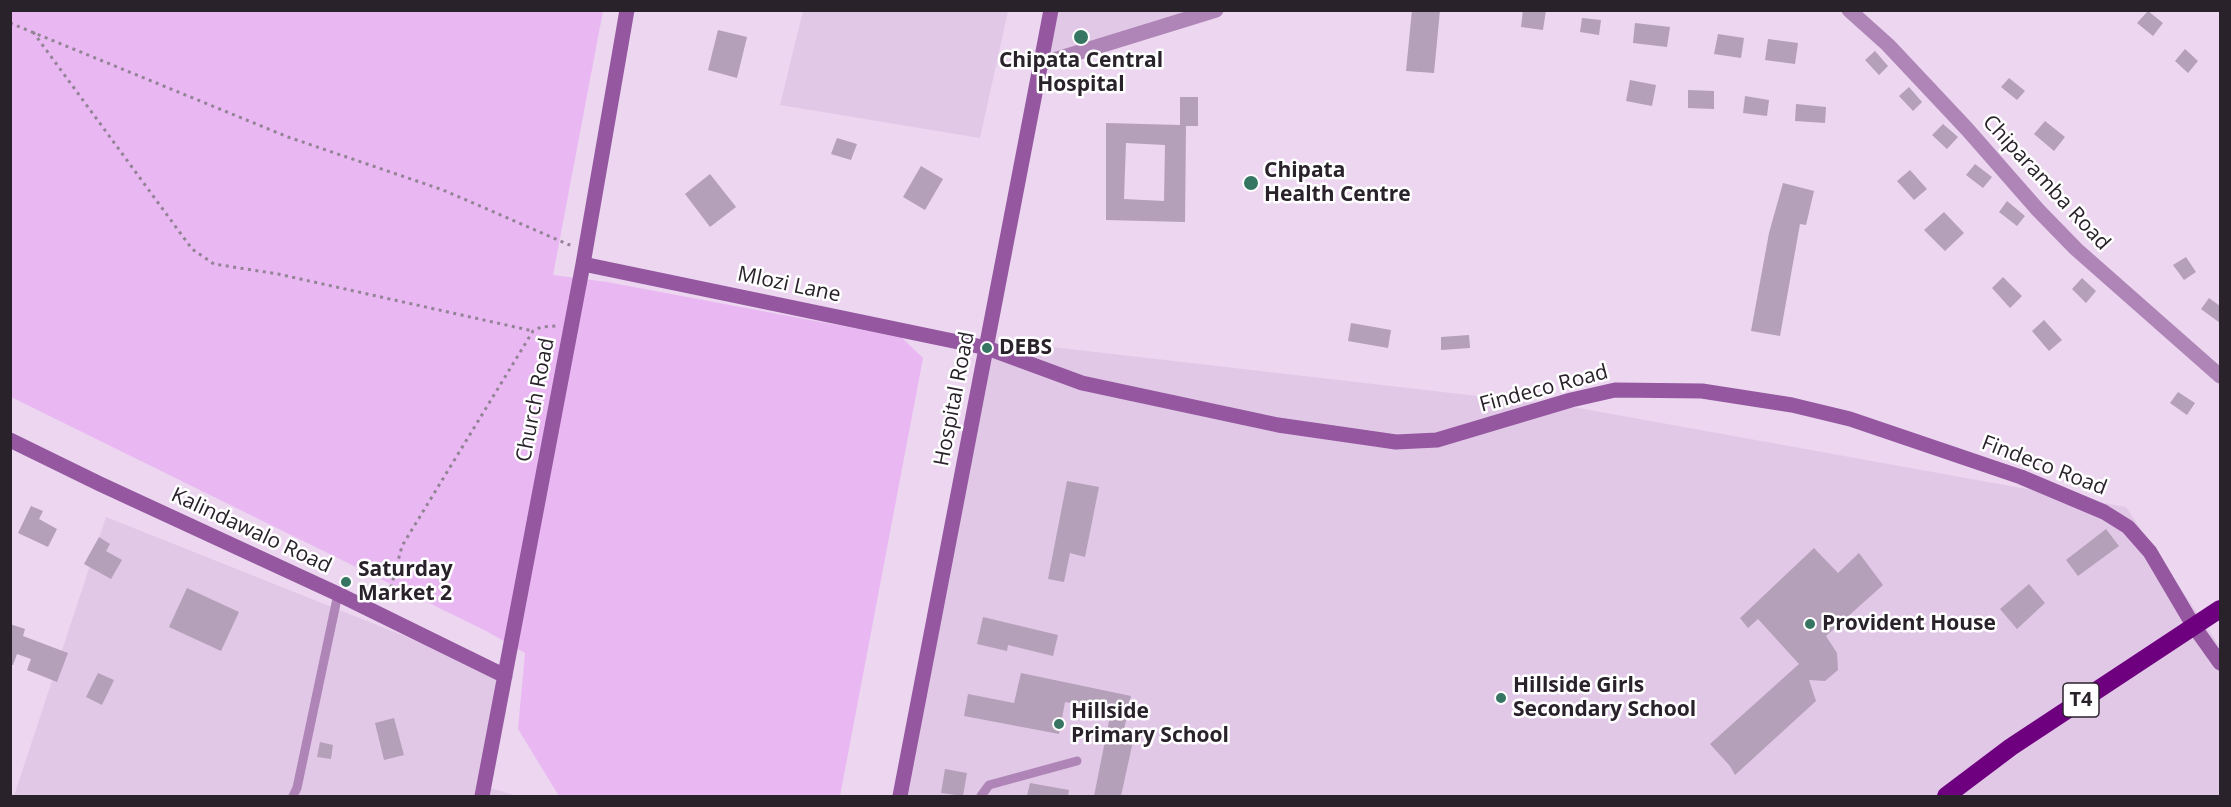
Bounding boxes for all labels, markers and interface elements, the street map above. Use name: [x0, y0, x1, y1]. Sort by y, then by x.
marker: Chipata Central Hospital: [1072, 28, 1090, 46]
place label: Chipata Central Hospital: [999, 48, 1163, 98]
street label: Chiparamba Road: [1977, 110, 2115, 256]
place label: Chipata Health Centre: [1264, 158, 1411, 208]
marker: Chipata Health Centre: [1242, 174, 1260, 192]
street label: Mlozi Lane: [735, 262, 843, 308]
street label: Hospital Road: [930, 330, 980, 468]
place label: DEBS: [999, 335, 1052, 361]
street label: Church Road: [512, 336, 560, 464]
marker: DEBS: [980, 341, 994, 355]
street label: Findeco Road: [1477, 360, 1611, 418]
street label: Findeco Road: [1978, 431, 2110, 501]
street label: Kalindawalo Road: [167, 483, 335, 579]
place label: Saturday Market 2: [358, 557, 453, 607]
marker: Saturday Market 2: [339, 575, 353, 589]
place label: Provident House: [1822, 611, 1996, 637]
marker: Provident House: [1803, 617, 1817, 631]
place label: Hillside Girls Secondary School: [1513, 673, 1696, 723]
road number: T4: [2063, 683, 2099, 717]
marker: Hillside Girls Secondary School: [1494, 691, 1508, 705]
place label: Hillside Primary School: [1071, 699, 1229, 749]
marker: Hillside Primary School: [1052, 717, 1066, 731]

